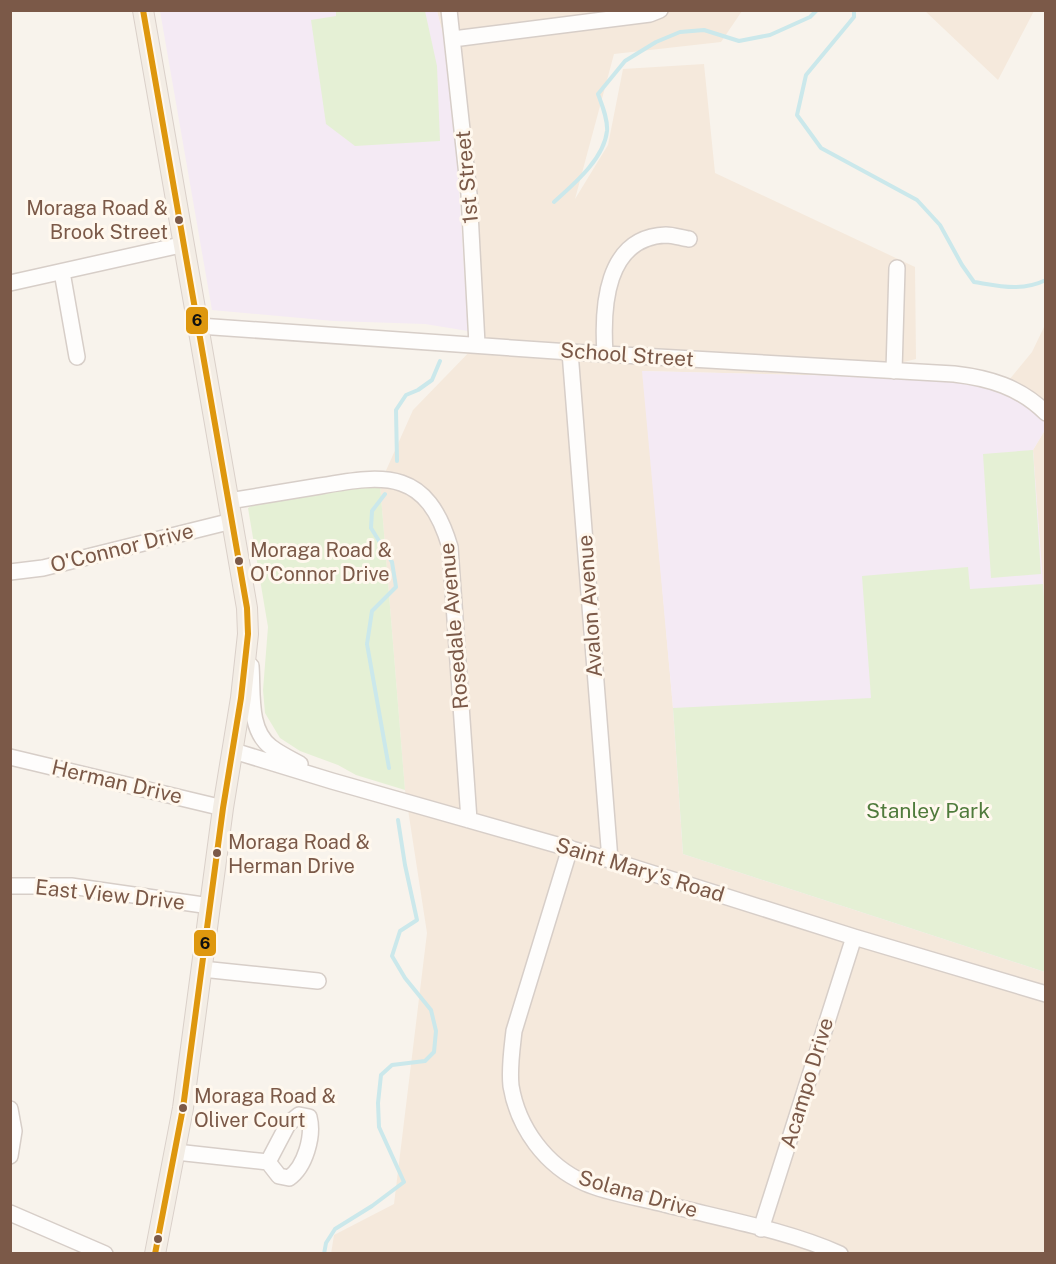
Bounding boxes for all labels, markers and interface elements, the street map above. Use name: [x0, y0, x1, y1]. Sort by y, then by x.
street label: 1st Street: [450, 129, 483, 225]
place label: Moraga Road & Brook Street: [26, 196, 168, 244]
marker: Moraga Road & Brook Street: [173, 214, 185, 226]
line badge: 6: [185, 306, 209, 335]
text: 6: [192, 311, 202, 330]
street label: School Street: [559, 337, 695, 372]
street label: O'Connor Drive: [48, 518, 196, 577]
street label: Avalon Avenue: [572, 534, 607, 678]
place label: Moraga Road & O'Connor Drive: [250, 538, 392, 586]
street label: Rosedale Avenue: [434, 542, 473, 710]
marker: Moraga Road & O'Connor Drive: [233, 555, 245, 567]
street label: Herman Drive: [49, 754, 185, 809]
park label: Stanley Park: [866, 798, 990, 823]
place label: Moraga Road & Herman Drive: [228, 830, 370, 878]
street label: Saint Mary's Road: [553, 832, 727, 907]
marker: Moraga Road & Herman Drive: [211, 847, 223, 859]
street label: East View Drive: [34, 874, 186, 915]
line badge: 6: [193, 929, 217, 957]
text: 6: [200, 934, 210, 953]
street label: Acampo Drive: [775, 1015, 838, 1151]
place label: Moraga Road & Oliver Court: [194, 1084, 336, 1132]
marker: Moraga Road & Oliver Court: [177, 1102, 189, 1114]
street label: Solana Drive: [576, 1165, 701, 1222]
unlabelled marker: [152, 1233, 164, 1245]

